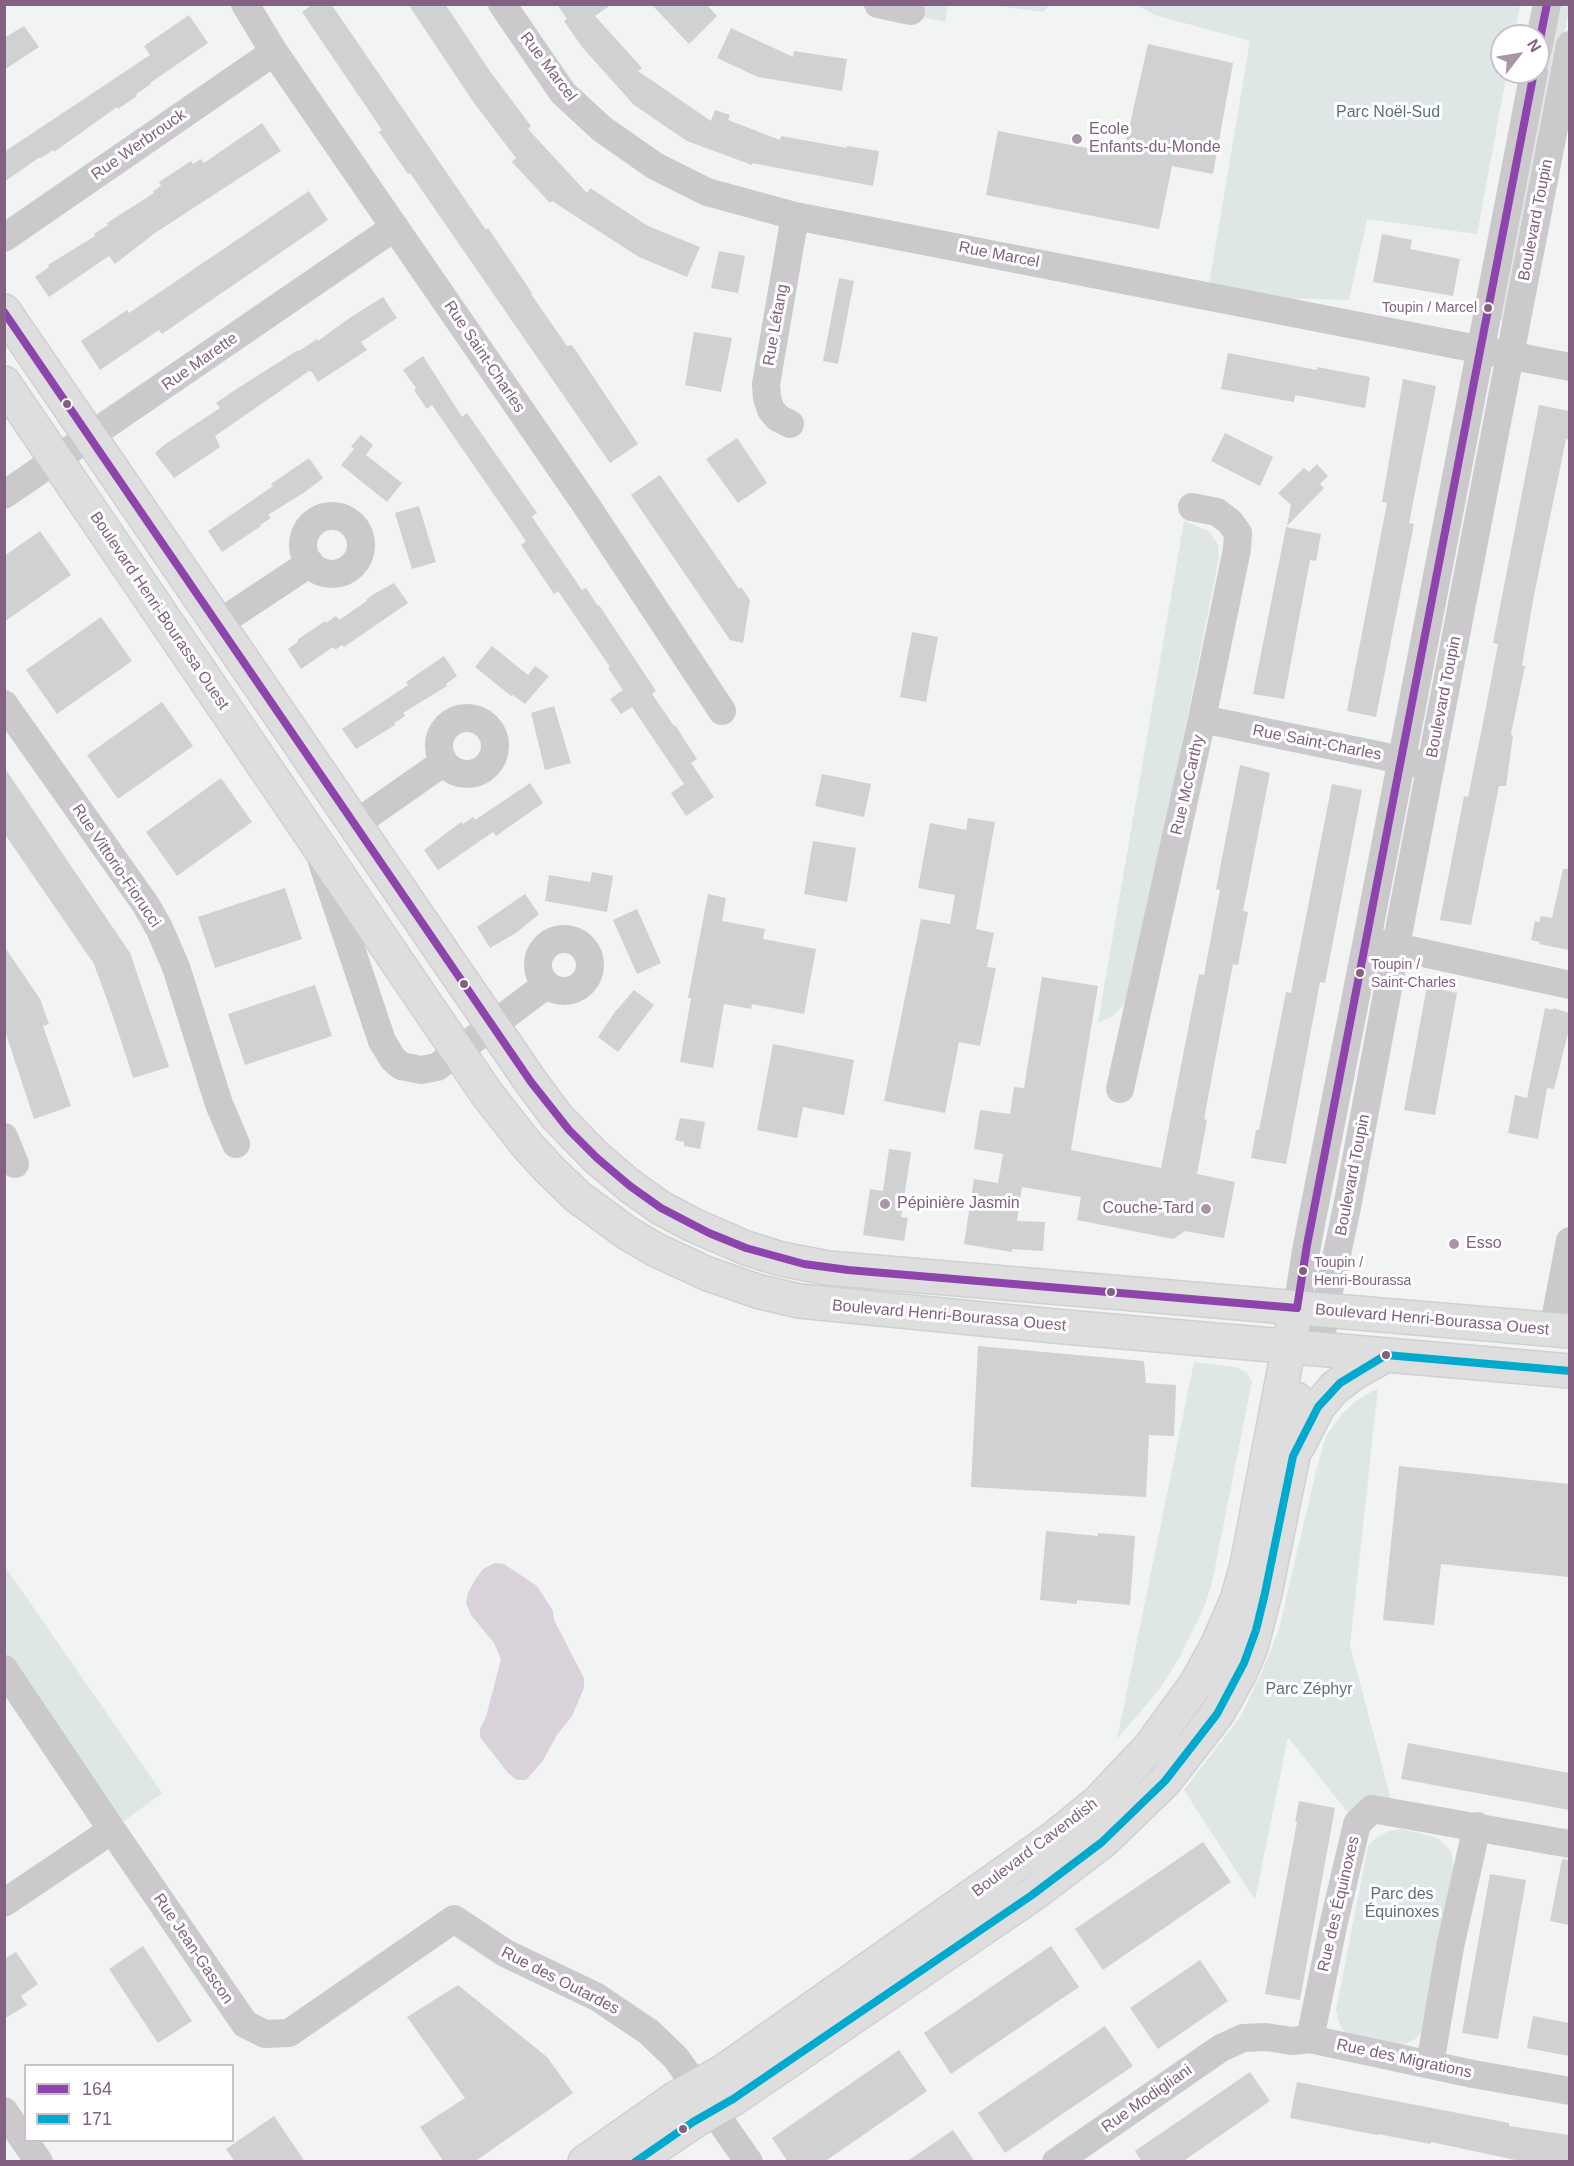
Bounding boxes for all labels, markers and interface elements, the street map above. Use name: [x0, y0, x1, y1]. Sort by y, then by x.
north arrow: [1490, 24, 1550, 84]
street label: Rue Marcel: [516, 29, 580, 105]
text: N: [1524, 36, 1544, 55]
park label: Parc Noël-Sud: [1336, 103, 1440, 123]
street label: Rue Werbrouck: [88, 105, 190, 185]
place label: Ecole Enfants-du-Monde: [1089, 120, 1221, 158]
marker: Ecole Enfants-du-Monde: [1070, 132, 1084, 146]
street label: Boulevard Toupin: [1515, 157, 1557, 283]
street label: Rue Marcel: [957, 238, 1041, 272]
street label: Rue Létang: [759, 283, 793, 367]
street label: Rue Saint-Charles: [439, 297, 529, 417]
place label: Toupin / Marcel: [1382, 300, 1477, 316]
marker: Toupin / Marcel: [1482, 302, 1494, 314]
street label: Rue Marette: [158, 329, 242, 395]
unlabelled marker: [61, 398, 73, 410]
street label: Boulevard Henri-Bourassa Ouest: [85, 508, 233, 714]
street label: Boulevard Toupin: [1423, 634, 1465, 760]
street label: Rue Saint-Charles: [1251, 721, 1383, 765]
street label: Rue McCarthy: [1167, 733, 1209, 837]
street label: Rue Vittorio-Fiorucci: [68, 801, 164, 931]
place label: Toupin / Saint-Charles: [1371, 957, 1456, 990]
marker: Toupin / Saint-Charles: [1354, 967, 1366, 979]
unlabelled marker: [458, 978, 470, 990]
street label: Boulevard Toupin: [1332, 1112, 1374, 1238]
place label: Pépinière Jasmin: [897, 1194, 1020, 1214]
marker: Pépinière Jasmin: [878, 1197, 892, 1211]
place label: Couche-Tard: [1102, 1199, 1194, 1219]
marker: Couche-Tard: [1199, 1202, 1213, 1216]
place label: Esso: [1466, 1234, 1502, 1254]
marker: Esso: [1447, 1237, 1461, 1251]
place label: Toupin / Henri-Bourassa: [1314, 1255, 1411, 1288]
marker: Toupin / Henri-Bourassa: [1297, 1265, 1309, 1277]
unlabelled marker: [1105, 1286, 1117, 1298]
street label: Boulevard Henri-Bourassa Ouest: [831, 1296, 1067, 1336]
street label: Boulevard Henri-Bourassa Ouest: [1314, 1300, 1550, 1340]
unlabelled marker: [1380, 1349, 1392, 1361]
park label: Parc Zéphyr: [1265, 1680, 1353, 1700]
street label: Boulevard Cavendish: [968, 1795, 1102, 1901]
street label: Rue des Équinoxes: [1314, 1834, 1364, 1974]
park label: Parc des Équinoxes: [1365, 1885, 1439, 1923]
street label: Rue Jean-Gascon: [149, 1890, 237, 2008]
street label: Rue des Outardes: [498, 1943, 622, 2019]
street label: Rue des Migrations: [1335, 2035, 1473, 2083]
street label: Rue Modigliani: [1098, 2061, 1196, 2137]
legend: [24, 2064, 234, 2142]
text: 164: [82, 2079, 112, 2099]
text: 171: [82, 2109, 112, 2129]
unlabelled marker: [677, 2123, 689, 2135]

